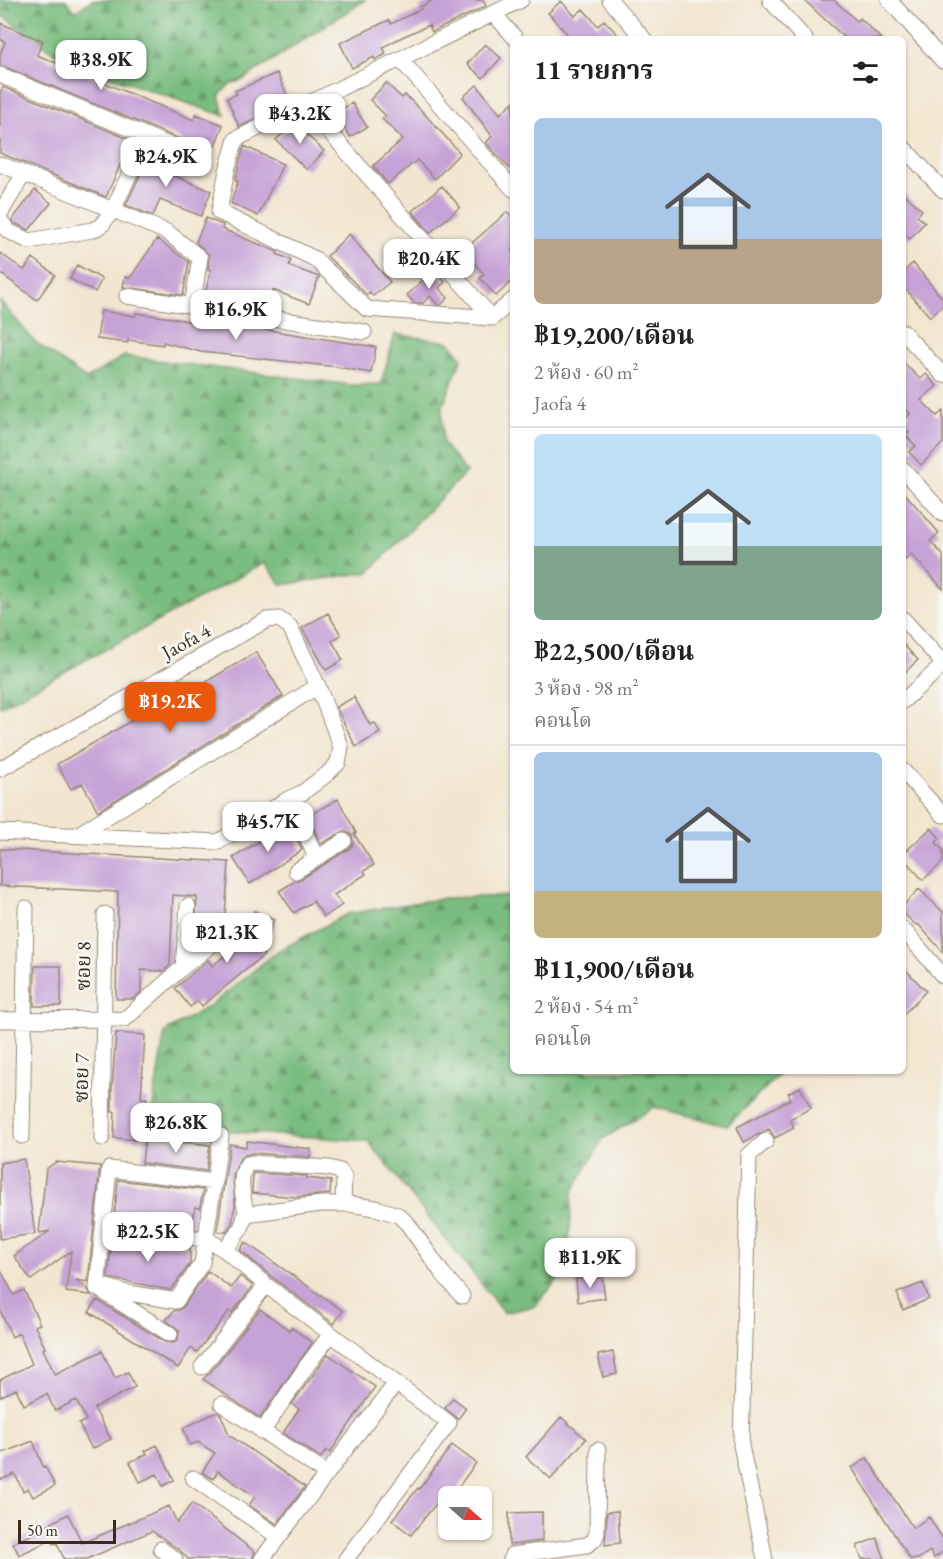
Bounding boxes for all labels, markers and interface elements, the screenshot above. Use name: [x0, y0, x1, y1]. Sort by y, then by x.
pin: ฿38.9K: [52, 40, 150, 91]
text: ฿38.9K: [69, 46, 133, 72]
text: 11 รายการ: [534, 53, 653, 87]
icon: filters: [849, 56, 882, 89]
pin: ฿43.2K: [251, 94, 349, 145]
text: ฿43.2K: [268, 100, 332, 126]
pin: ฿24.9K: [117, 137, 215, 188]
text: ฿24.9K: [134, 143, 198, 169]
icon: home: [654, 157, 762, 265]
pin: ฿20.4K: [380, 239, 478, 290]
text: ฿20.4K: [397, 245, 461, 271]
pin: ฿16.9K: [187, 290, 285, 341]
text: ฿16.9K: [204, 296, 268, 322]
text: ฿19,200/เดือน: [534, 318, 694, 352]
text: 2 ห้อง · 60 m²: [534, 359, 639, 385]
text: Jaofa 4: [534, 390, 586, 416]
icon: home: [654, 473, 762, 581]
street label: Jaofa 4: [155, 617, 215, 666]
text: ฿22,500/เดือน: [534, 634, 694, 668]
text: 3 ห้อง · 98 m²: [534, 675, 639, 701]
pin: ฿19.2K: [121, 682, 219, 733]
text: ฿19.2K: [138, 688, 202, 714]
text: คอนโด: [534, 707, 592, 733]
icon: home: [654, 791, 762, 899]
pin: ฿45.7K: [219, 802, 317, 853]
text: ฿45.7K: [236, 808, 300, 834]
pin: ฿21.3K: [178, 913, 276, 964]
text: ฿21.3K: [195, 919, 259, 945]
street label: ซอย 8: [70, 941, 96, 991]
text: ฿11,900/เดือน: [534, 952, 694, 986]
text: 2 ห้อง · 54 m²: [534, 993, 639, 1019]
text: คอนโด: [534, 1025, 592, 1051]
street label: ซอย 7: [68, 1053, 94, 1103]
pin: ฿26.8K: [127, 1103, 225, 1154]
text: ฿26.8K: [144, 1109, 208, 1135]
pin: ฿22.5K: [99, 1212, 197, 1263]
text: ฿22.5K: [116, 1218, 180, 1244]
pin: ฿11.9K: [541, 1238, 639, 1289]
text: ฿11.9K: [558, 1244, 622, 1270]
north arrow: [438, 1486, 492, 1540]
map controls: [438, 1486, 492, 1540]
scale bar: [18, 1517, 116, 1544]
text: 50 m: [27, 1520, 58, 1541]

